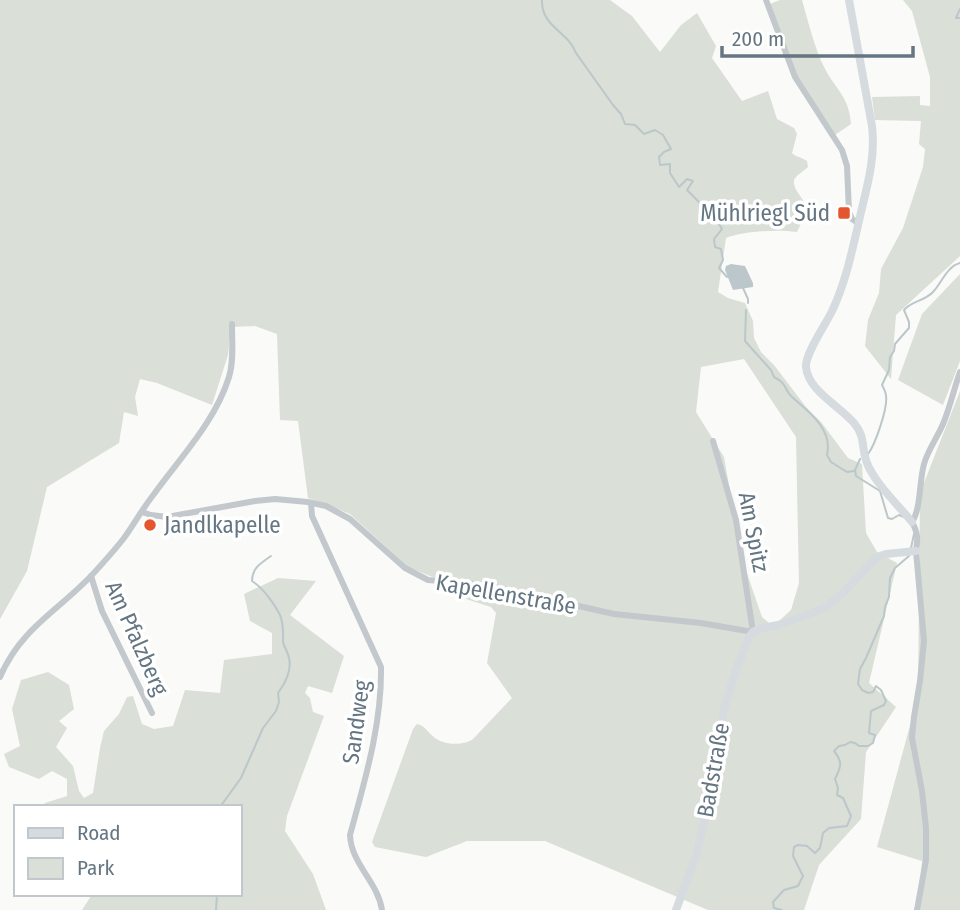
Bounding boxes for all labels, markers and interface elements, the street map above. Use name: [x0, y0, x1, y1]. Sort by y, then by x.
scale bar: [722, 14, 913, 58]
text: 200 m: [732, 26, 784, 52]
place label: Mühlriegl Süd: [700, 199, 830, 227]
marker: Mühlriegl Süd: [836, 205, 852, 221]
street label: Am Spitz: [733, 489, 775, 575]
place label: Jandlkapelle: [164, 511, 281, 539]
marker: Jandlkapelle: [142, 517, 158, 533]
street label: Kapellenstraße: [434, 568, 578, 620]
street label: Am Pfalzberg: [99, 576, 175, 700]
street label: Sandweg: [336, 678, 376, 766]
street label: Badstraße: [691, 720, 735, 820]
legend: [14, 805, 242, 896]
text: Road: [77, 820, 121, 846]
text: Park: [77, 855, 115, 881]

